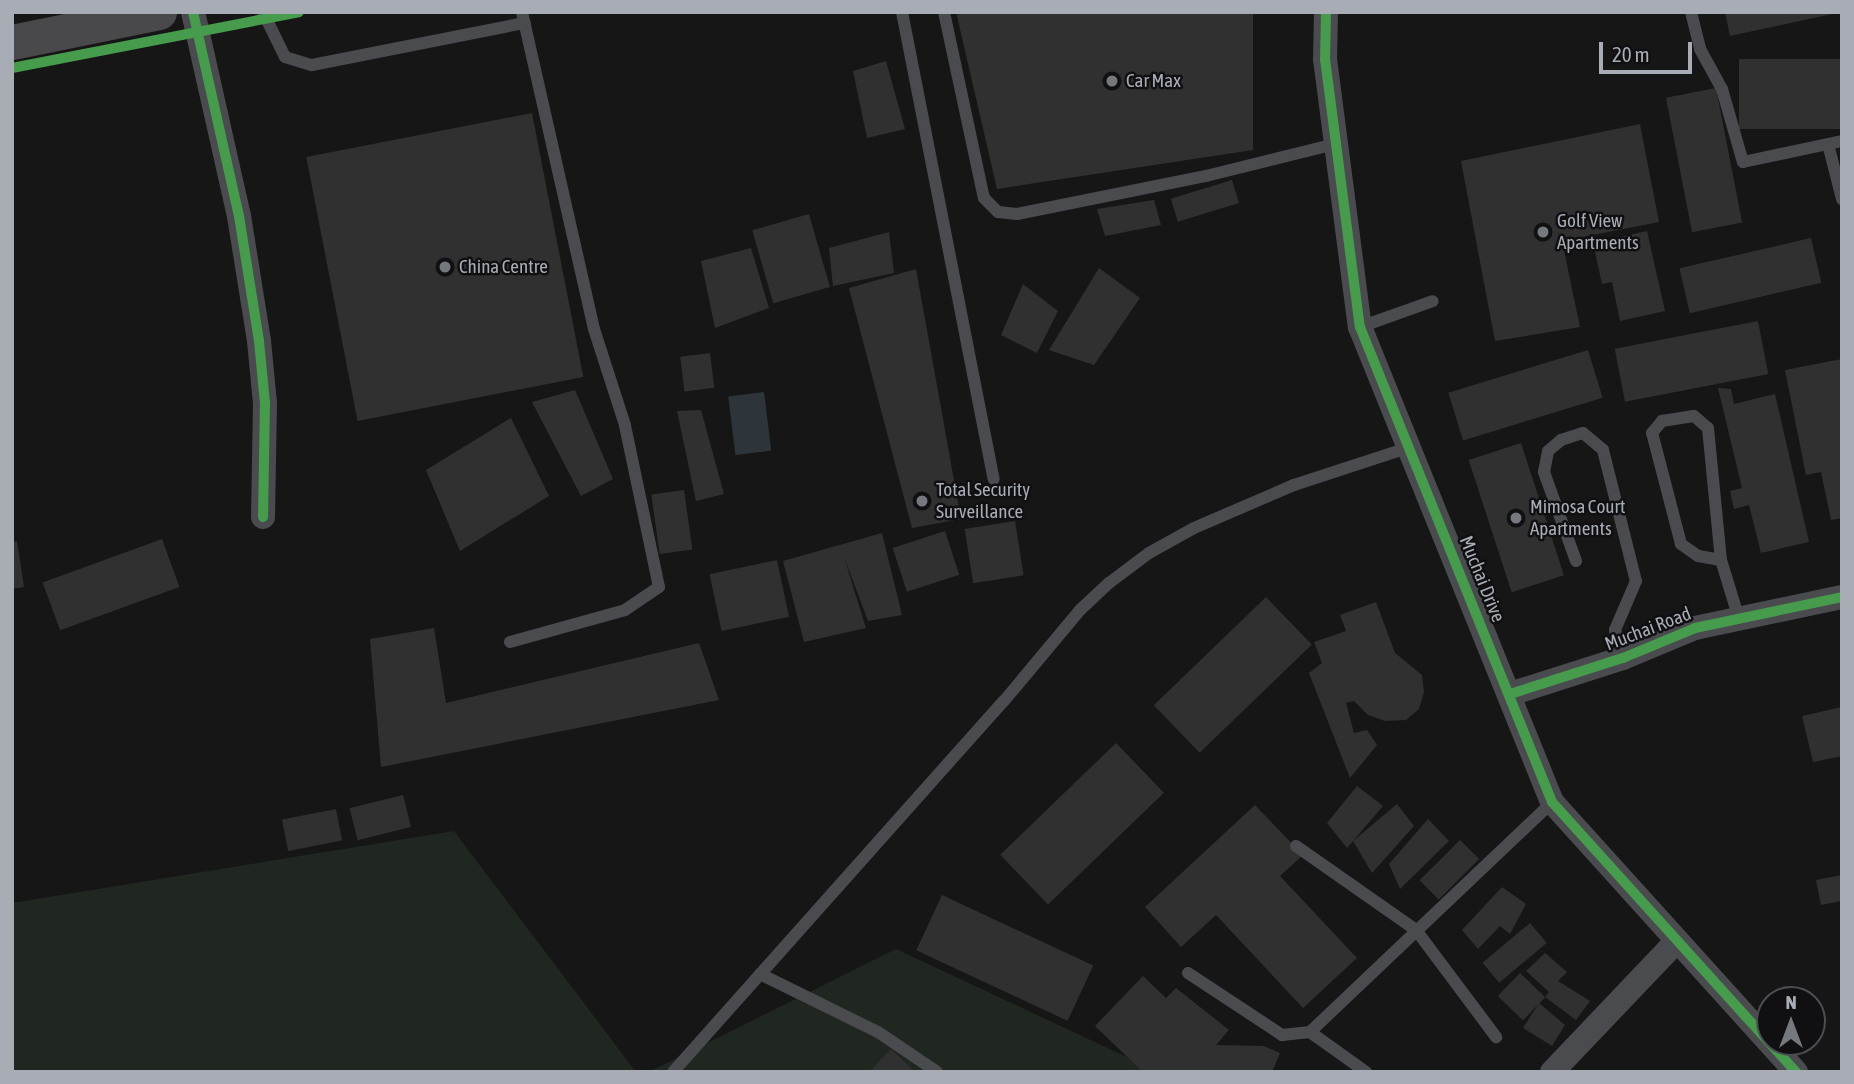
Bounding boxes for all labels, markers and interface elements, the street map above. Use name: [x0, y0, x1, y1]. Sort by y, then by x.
scale bar: [1602, 28, 1695, 72]
text: 20 m: [1612, 42, 1650, 66]
place label: Car Max: [1126, 70, 1181, 92]
marker: Car Max: [1104, 73, 1120, 89]
place label: Golf View Apartments: [1557, 210, 1639, 254]
marker: Golf View Apartments: [1535, 224, 1551, 240]
place label: China Centre: [459, 256, 548, 278]
marker: China Centre: [437, 259, 453, 275]
place label: Total Security Surveillance: [936, 479, 1030, 523]
marker: Total Security Surveillance: [914, 493, 930, 509]
place label: Mimosa Court Apartments: [1530, 496, 1625, 540]
marker: Mimosa Court Apartments: [1508, 510, 1524, 526]
street label: Muchai Drive: [1454, 533, 1510, 625]
street label: Muchai Road: [1602, 602, 1694, 656]
north arrow: [1756, 986, 1826, 1056]
text: N: [1785, 991, 1797, 1013]

